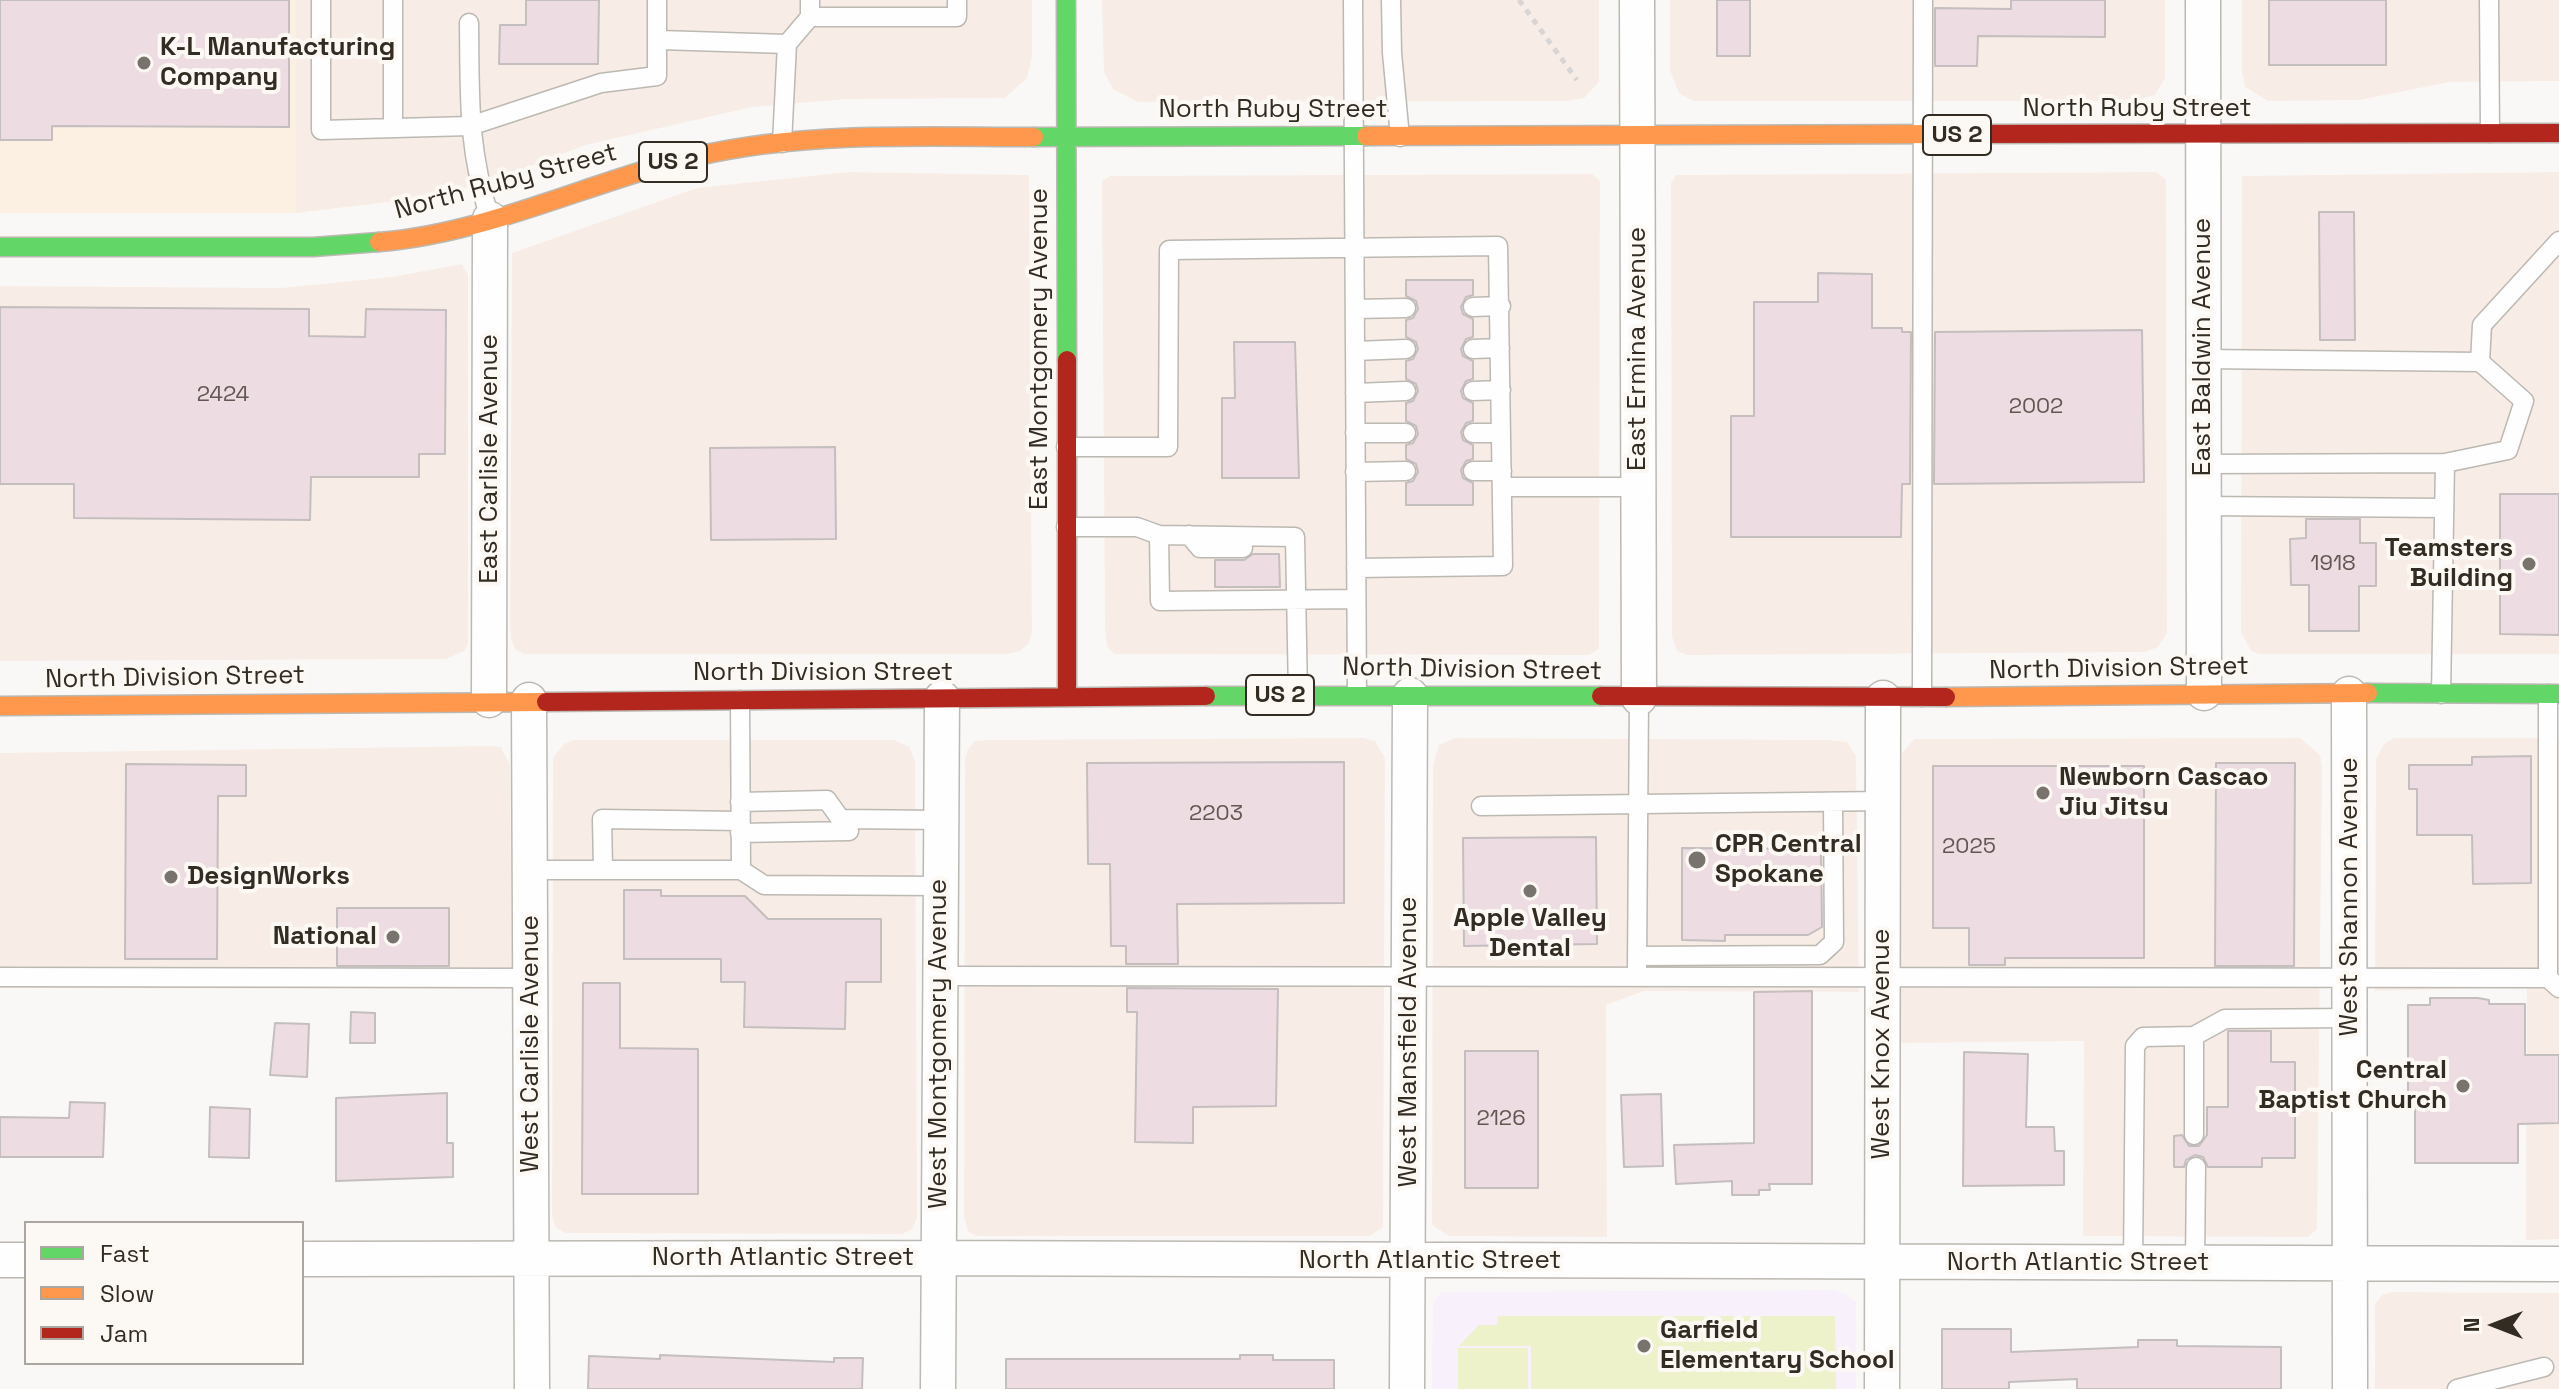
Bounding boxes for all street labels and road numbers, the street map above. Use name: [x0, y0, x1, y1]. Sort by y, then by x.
street label: North Ruby Street: [2023, 93, 2251, 125]
street label: North Ruby Street: [1159, 94, 1387, 126]
road number: US 2: [1923, 115, 1991, 155]
street label: North Ruby Street: [391, 137, 621, 227]
road number: US 2: [639, 142, 707, 182]
street label: East Montgomery Avenue: [1024, 188, 1056, 510]
street label: East Baldwin Avenue: [2187, 218, 2219, 476]
street label: East Ermina Avenue: [1622, 227, 1654, 471]
street label: East Carlisle Avenue: [474, 334, 506, 584]
street label: North Division Street: [1989, 651, 2249, 687]
street label: North Division Street: [1342, 652, 1602, 688]
street label: North Division Street: [693, 657, 953, 689]
street label: North Division Street: [45, 660, 305, 696]
road number: US 2: [1246, 675, 1314, 715]
street label: West Shannon Avenue: [2334, 757, 2366, 1037]
street label: West Montgomery Avenue: [923, 879, 955, 1209]
street label: West Mansfield Avenue: [1393, 897, 1425, 1187]
street label: West Carlisle Avenue: [515, 915, 547, 1173]
street label: West Knox Avenue: [1866, 929, 1898, 1159]
street label: North Atlantic Street: [652, 1242, 914, 1274]
street label: North Atlantic Street: [1299, 1245, 1561, 1277]
street label: North Atlantic Street: [1947, 1247, 2209, 1279]

